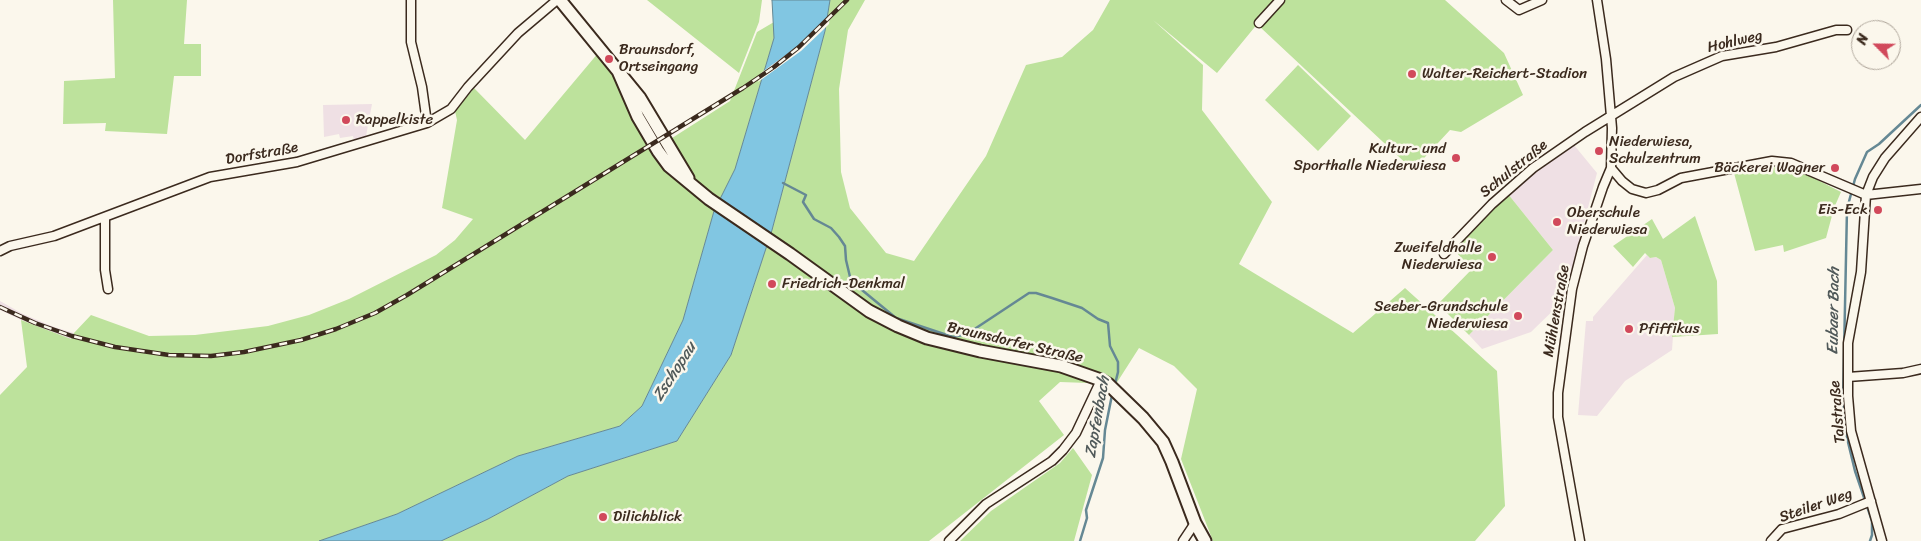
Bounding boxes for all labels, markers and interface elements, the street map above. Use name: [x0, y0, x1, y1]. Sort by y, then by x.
north arrow: [1851, 20, 1901, 70]
street label: Hohlweg: [1706, 27, 1764, 57]
text: N: [1849, 30, 1876, 49]
place label: Braunsdorf, Ortseingang: [619, 41, 698, 76]
marker: Braunsdorf, Ortseingang: [603, 53, 615, 65]
place label: Walter-Reichert-Stadion: [1422, 65, 1587, 83]
marker: Walter-Reichert-Stadion: [1406, 68, 1418, 80]
place label: Rappelkiste: [356, 111, 433, 129]
marker: Rappelkiste: [340, 114, 352, 126]
place label: Niederwiesa, Schulzentrum: [1609, 133, 1701, 168]
street label: Schulstraße: [1477, 136, 1551, 202]
street label: Dorfstraße: [224, 139, 300, 169]
place label: Kultur- und Sporthalle Niederwiesa: [1294, 140, 1446, 175]
marker: Niederwiesa, Schulzentrum: [1593, 145, 1605, 157]
marker: Kultur- und Sporthalle Niederwiesa: [1450, 152, 1462, 164]
place label: Bäckerei Wagner: [1714, 159, 1825, 177]
marker: Bäckerei Wagner: [1829, 162, 1841, 174]
place label: Eis-Eck: [1818, 201, 1868, 219]
place label: Oberschule Niederwiesa: [1567, 204, 1647, 239]
marker: Eis-Eck: [1872, 204, 1884, 216]
marker: Oberschule Niederwiesa: [1551, 216, 1563, 228]
place label: Zweifeldhalle Niederwiesa: [1394, 239, 1482, 274]
marker: Zweifeldhalle Niederwiesa: [1486, 251, 1498, 263]
street label: Mühlenstraße: [1540, 264, 1574, 358]
water label: Eubaer Bach: [1824, 267, 1844, 355]
place label: Friedrich-Denkmal: [782, 275, 905, 293]
marker: Friedrich-Denkmal: [766, 278, 778, 290]
place label: Seeber-Grundschule Niederwiesa: [1374, 298, 1508, 333]
marker: Seeber-Grundschule Niederwiesa: [1512, 310, 1524, 322]
street label: Braunsdorfer Straße: [945, 319, 1085, 367]
place label: Pfiffikus: [1639, 320, 1700, 338]
marker: Pfiffikus: [1623, 323, 1635, 335]
water label: Zschopau: [649, 339, 701, 405]
water label: Zapfenbach: [1081, 375, 1115, 459]
street label: Talstraße: [1826, 380, 1850, 444]
street label: Steiler Weg: [1777, 485, 1855, 527]
place label: Dilichblick: [613, 508, 682, 526]
marker: Dilichblick: [597, 511, 609, 523]

